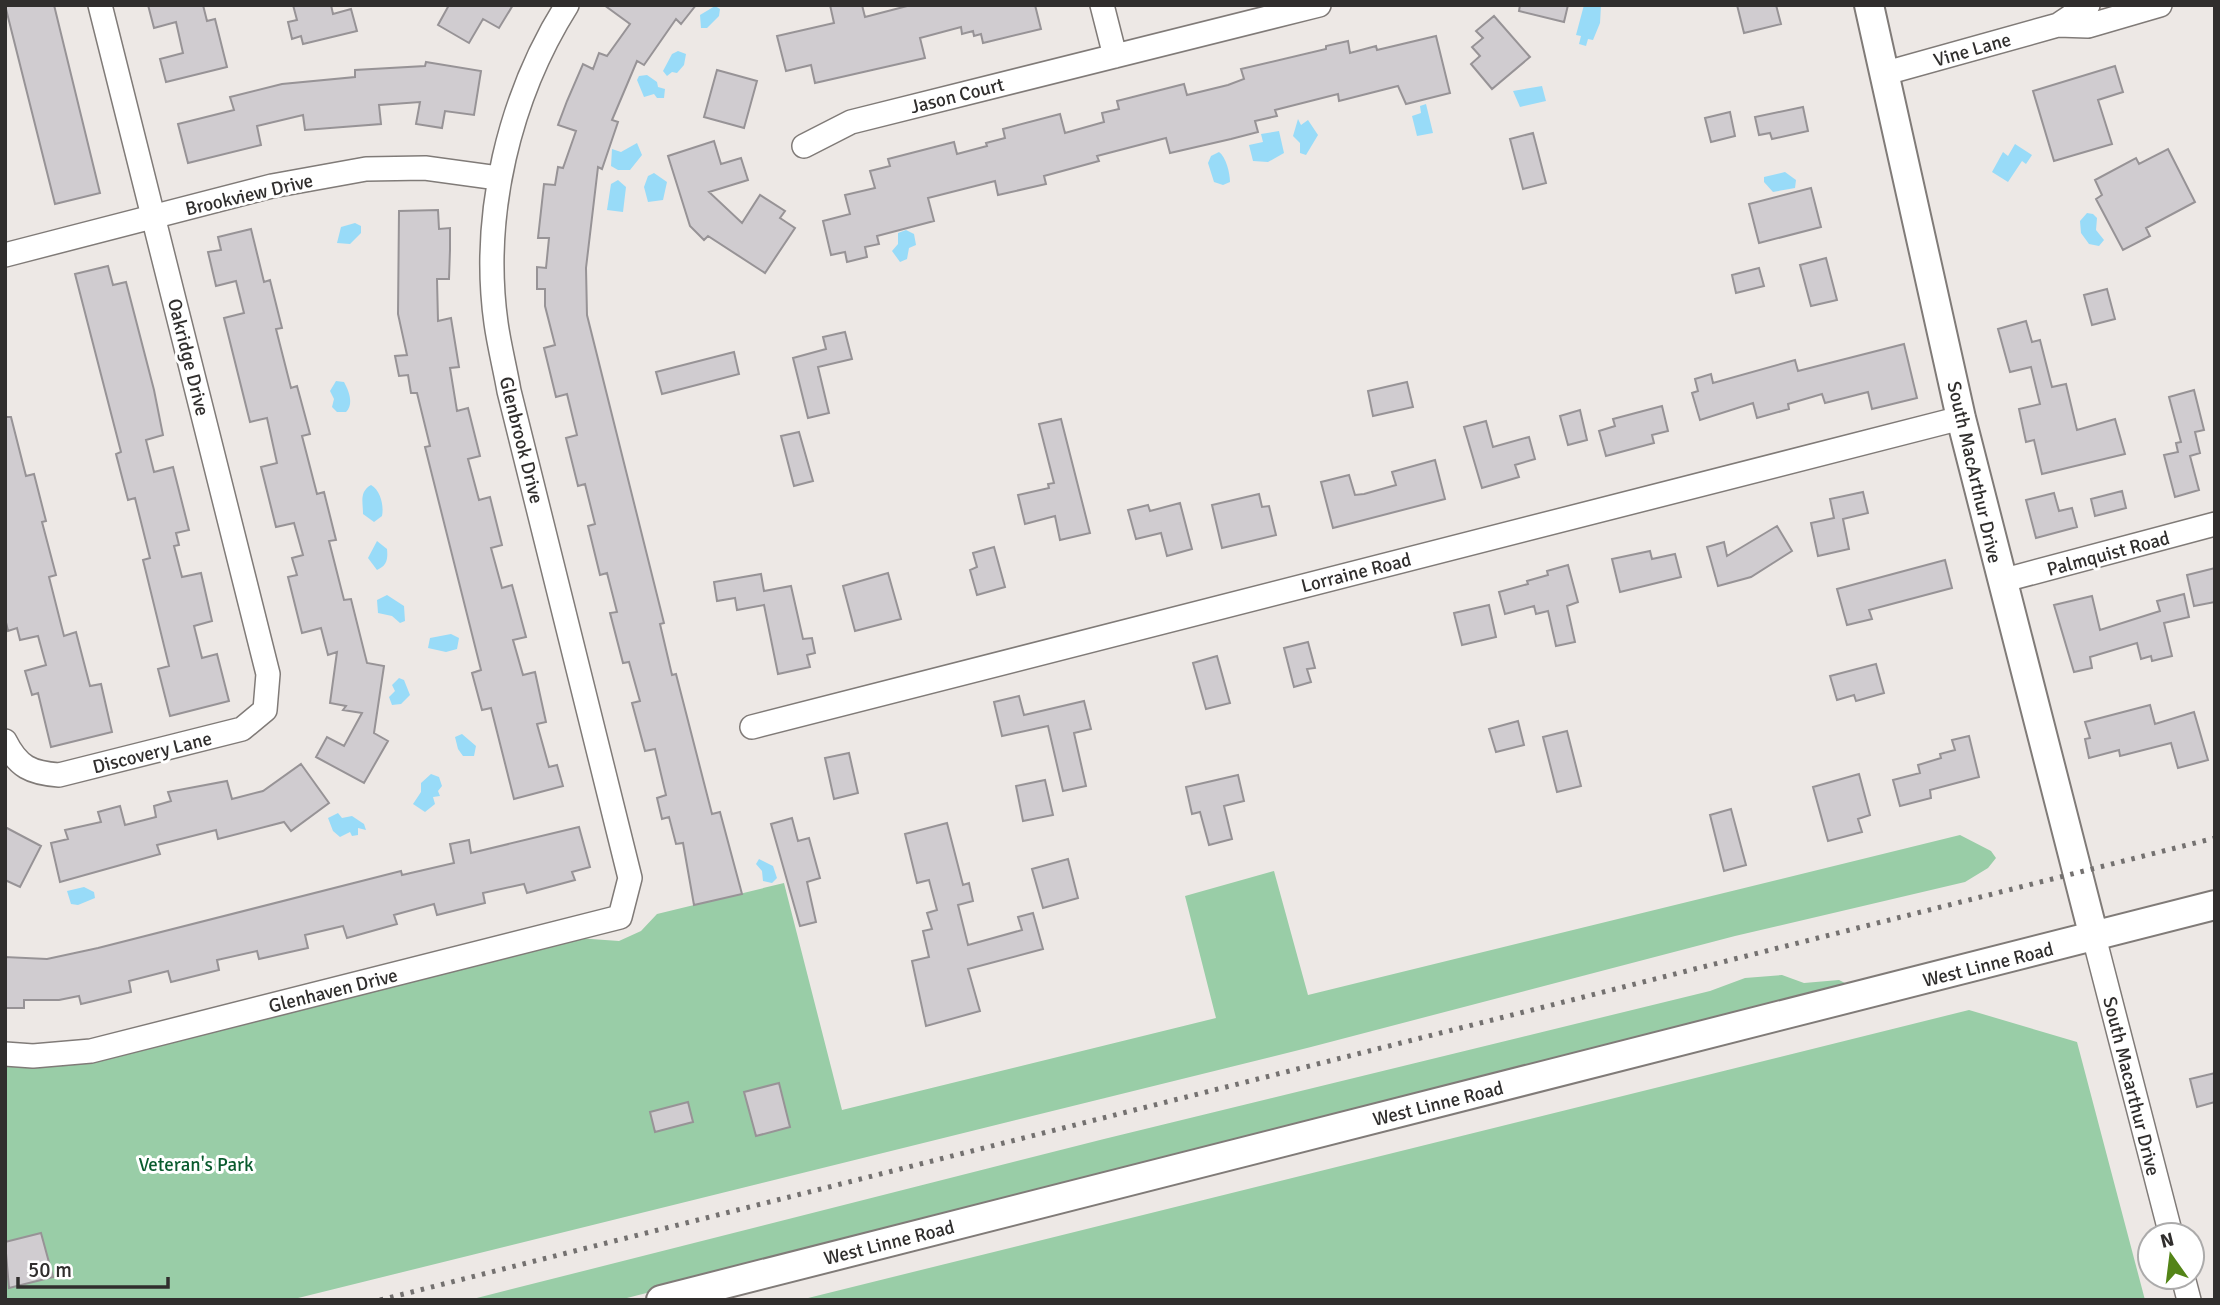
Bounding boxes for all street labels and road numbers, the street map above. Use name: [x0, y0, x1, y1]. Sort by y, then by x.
street label: Vine Lane: [1931, 27, 2014, 72]
street label: Jason Court: [908, 73, 1007, 119]
street label: Brookview Drive: [183, 169, 315, 221]
street label: Oakridge Drive: [162, 296, 214, 418]
street label: Glenbrook Drive: [494, 374, 548, 506]
street label: South MacArthur Drive: [1941, 379, 2007, 566]
street label: Palmquist Road: [2044, 526, 2172, 582]
street label: Lorraine Road: [1299, 548, 1414, 598]
street label: Discovery Lane: [90, 727, 214, 779]
street label: West Linne Road: [1920, 937, 2056, 993]
street label: Glenhaven Drive: [266, 963, 400, 1019]
street label: South Macarthur Drive: [2097, 994, 2165, 1178]
street label: West Linne Road: [1370, 1076, 1506, 1132]
street label: West Linne Road: [821, 1215, 957, 1271]

